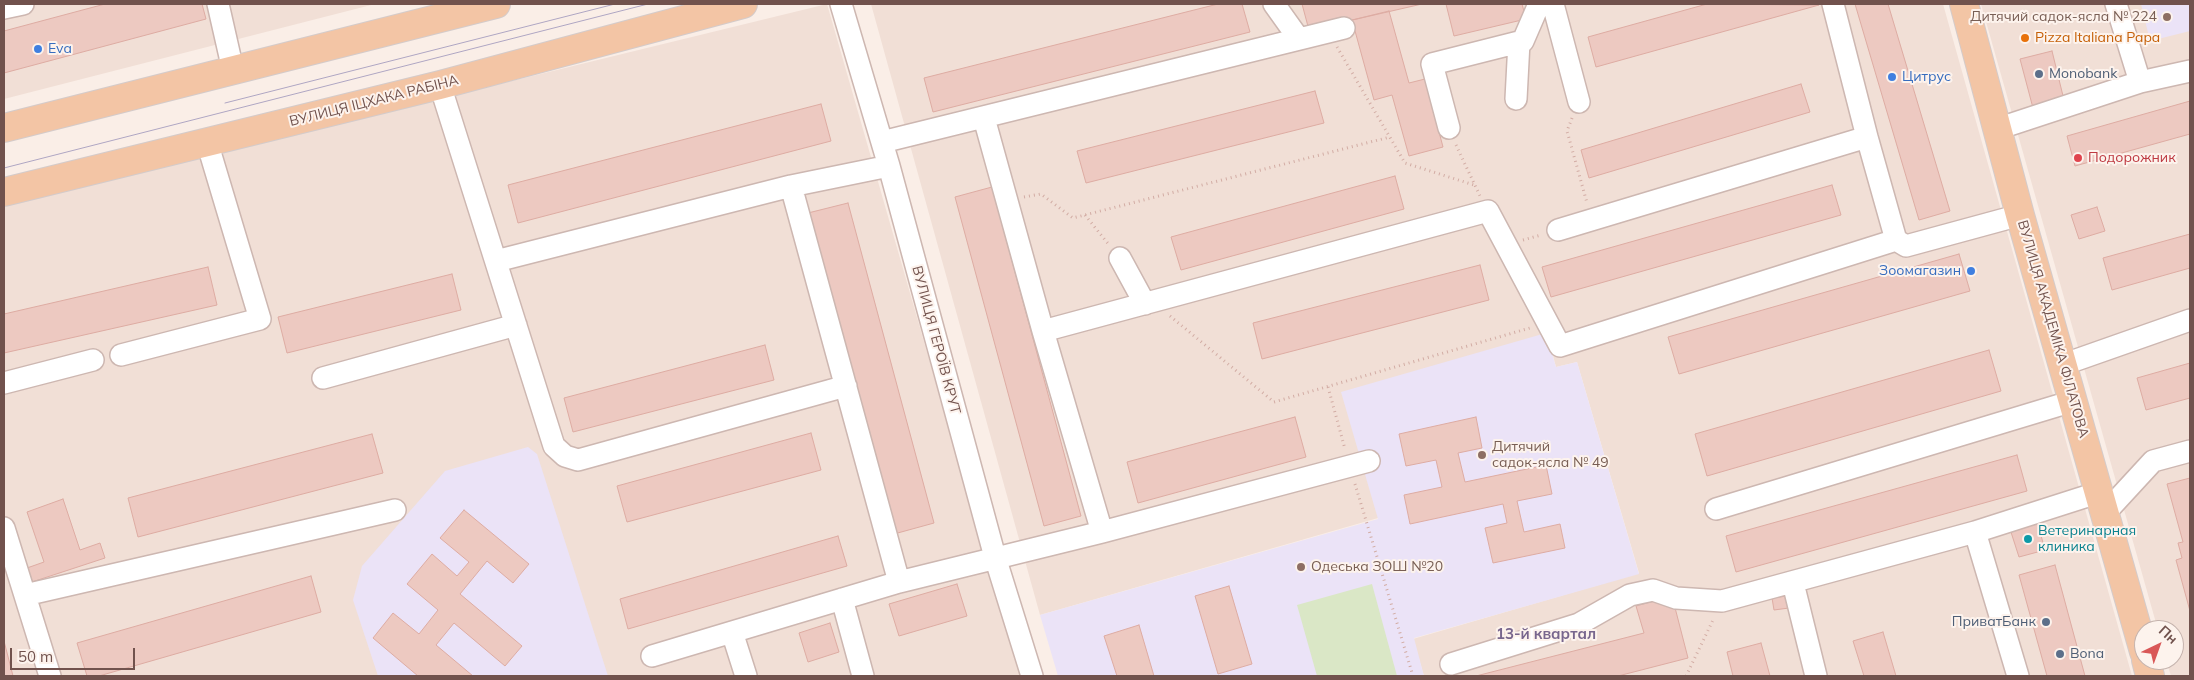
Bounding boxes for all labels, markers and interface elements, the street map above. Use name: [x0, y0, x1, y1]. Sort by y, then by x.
place label: Дитячий садок-ясла № 224: [1970, 9, 2157, 25]
marker: Дитячий садок-ясла № 224: [2161, 11, 2173, 23]
place label: Pizza Italiana Papa: [2035, 30, 2160, 46]
marker: Pizza Italiana Papa: [2019, 32, 2031, 44]
place label: Eva: [48, 41, 72, 57]
marker: Eva: [32, 43, 44, 55]
place label: Monobank: [2049, 66, 2117, 82]
marker: Monobank: [2033, 68, 2045, 80]
place label: Цитрус: [1902, 69, 1951, 85]
marker: Цитрус: [1886, 71, 1898, 83]
street label: ВУЛИЦЯ ІЦХАКА РАБІНА: [288, 72, 460, 130]
place label: Подорожник: [2088, 150, 2176, 166]
marker: Подорожник: [2072, 152, 2084, 164]
street label: ВУЛИЦЯ АКАДЕМІКА ФІЛАТОВА: [2014, 218, 2092, 440]
place label: Зоомагазин: [1879, 263, 1961, 279]
street label: ВУЛИЦЯ ГЕРОЇВ КРУТ: [908, 264, 964, 416]
marker: Зоомагазин: [1965, 265, 1977, 277]
place label: Дитячий садок-ясла № 49: [1492, 439, 1609, 472]
marker: Дитячий садок-ясла № 49: [1476, 449, 1488, 461]
place label: Ветеринарная клиника: [2038, 523, 2136, 556]
marker: Ветеринарная клиника: [2022, 533, 2034, 545]
place label: Одеська ЗОШ №20: [1311, 559, 1443, 575]
marker: Одеська ЗОШ №20: [1295, 561, 1307, 573]
place label: ПриватБанк: [1952, 614, 2036, 630]
marker: ПриватБанк: [2040, 616, 2052, 628]
north arrow: [2134, 620, 2184, 670]
text: Пн: [2155, 621, 2182, 648]
district label: 13-й квартал: [1496, 625, 1596, 643]
scale bar: [12, 638, 138, 670]
place label: Bona: [2070, 646, 2104, 662]
text: 50 m: [18, 647, 53, 666]
marker: Bona: [2054, 648, 2066, 660]

